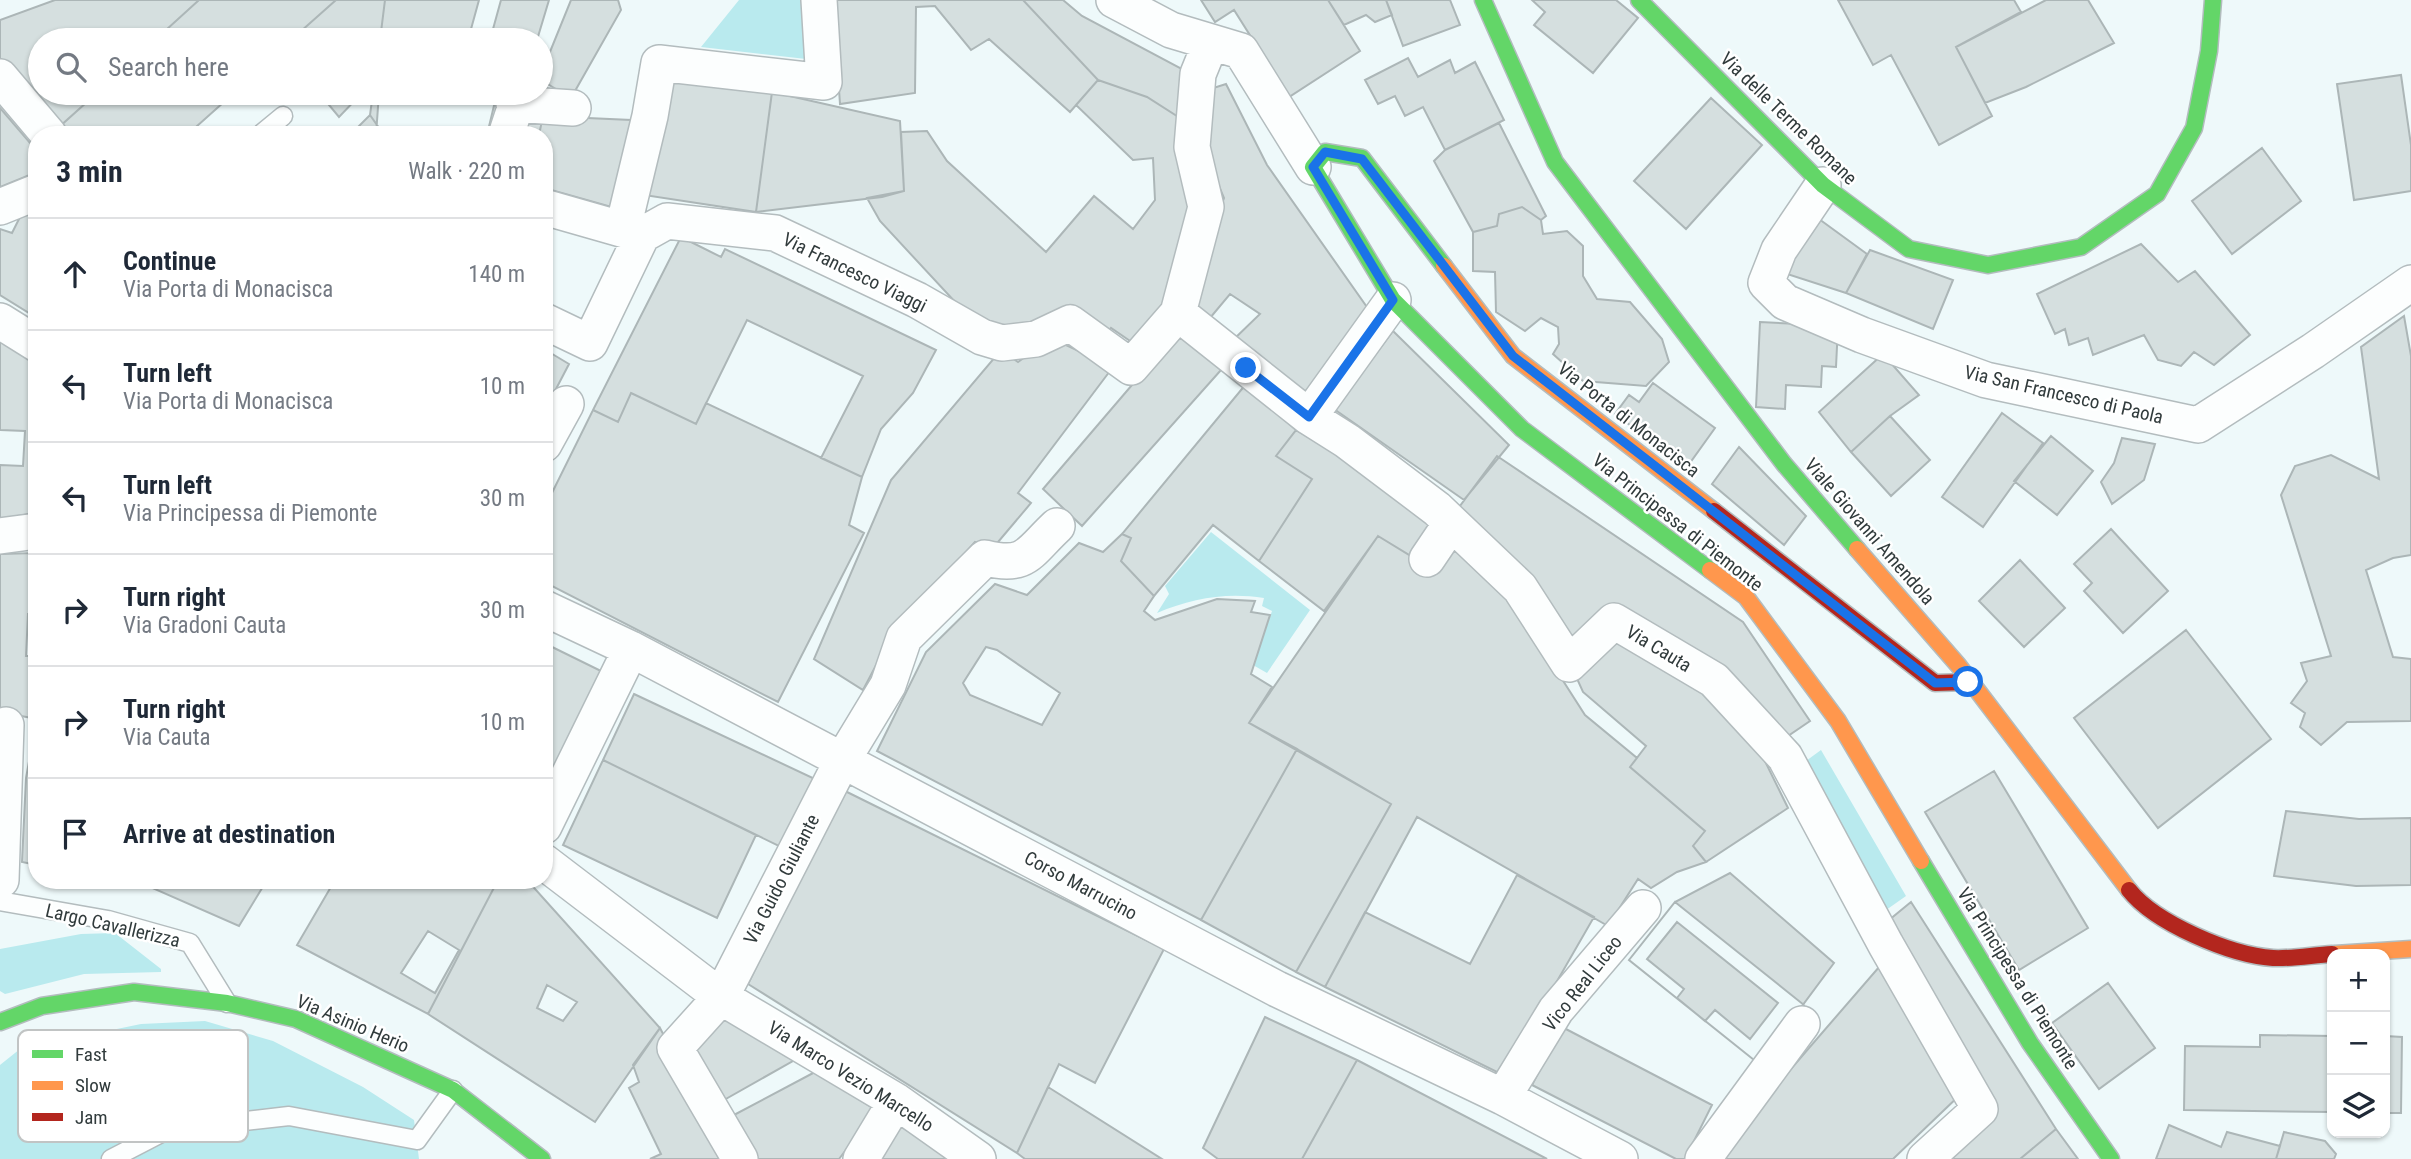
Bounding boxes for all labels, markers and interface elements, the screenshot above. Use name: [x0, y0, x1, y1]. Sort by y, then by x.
search box: [28, 28, 553, 105]
street label: Via delle Terme Romane: [1716, 47, 1862, 189]
icon: search: [52, 48, 90, 86]
text: Search here: [108, 52, 229, 82]
text: 3 min: [56, 154, 123, 189]
text: Walk · 220 m: [408, 158, 525, 185]
street label: Via Francesco Viaggi: [779, 228, 931, 317]
text: Continue: [123, 246, 216, 276]
icon: ahead: [56, 255, 94, 293]
text: 140 m: [468, 261, 525, 288]
text: Via Porta di Monacisca: [123, 276, 333, 303]
route end: [1230, 352, 1261, 383]
street label: Via Porta di Monacisca: [1553, 357, 1704, 482]
text: Turn left: [123, 358, 212, 388]
street label: Via San Francesco di Paola: [1962, 360, 2166, 429]
icon: left: [56, 367, 94, 405]
text: 10 m: [480, 373, 525, 400]
text: Via Porta di Monacisca: [123, 388, 333, 415]
street label: Via Principessa di Piemonte: [1588, 449, 1768, 596]
street label: Viale Giovanni Amendola: [1800, 453, 1940, 609]
text: Turn left: [123, 470, 212, 500]
icon: left: [56, 479, 94, 517]
text: 30 m: [480, 485, 525, 512]
text: Via Principessa di Piemonte: [123, 500, 377, 527]
text: Turn right: [123, 582, 225, 612]
icon: right: [56, 591, 94, 629]
text: 30 m: [480, 597, 525, 624]
text: Via Gradoni Cauta: [123, 612, 286, 639]
street label: Via Cauta: [1622, 620, 1696, 677]
route start: [1952, 666, 1983, 697]
text: Turn right: [123, 694, 225, 724]
icon: right: [56, 703, 94, 741]
text: 10 m: [480, 709, 525, 736]
text: Via Cauta: [123, 724, 210, 751]
street label: Via Guido Giuliante: [739, 810, 824, 948]
icon: arrive: [56, 815, 94, 853]
text: Arrive at destination: [123, 819, 335, 849]
street label: Corso Marrucino: [1020, 846, 1141, 925]
street label: Via Principessa di Piemonte: [1952, 883, 2083, 1074]
street label: Largo Cavallerizza: [43, 899, 182, 952]
street label: Vico Real Liceo: [1538, 931, 1627, 1036]
map controls: [2327, 949, 2390, 1138]
button: +: [2327, 949, 2390, 1012]
street label: Via Asinio Herio: [293, 989, 413, 1058]
button: −: [2327, 1012, 2390, 1075]
street label: Via Marco Vezio Marcello: [764, 1016, 938, 1137]
legend: [18, 1030, 248, 1142]
text: Fast: [75, 1043, 107, 1066]
text: Slow: [75, 1074, 111, 1097]
button: layers: [2327, 1075, 2390, 1138]
text: Jam: [75, 1106, 108, 1129]

